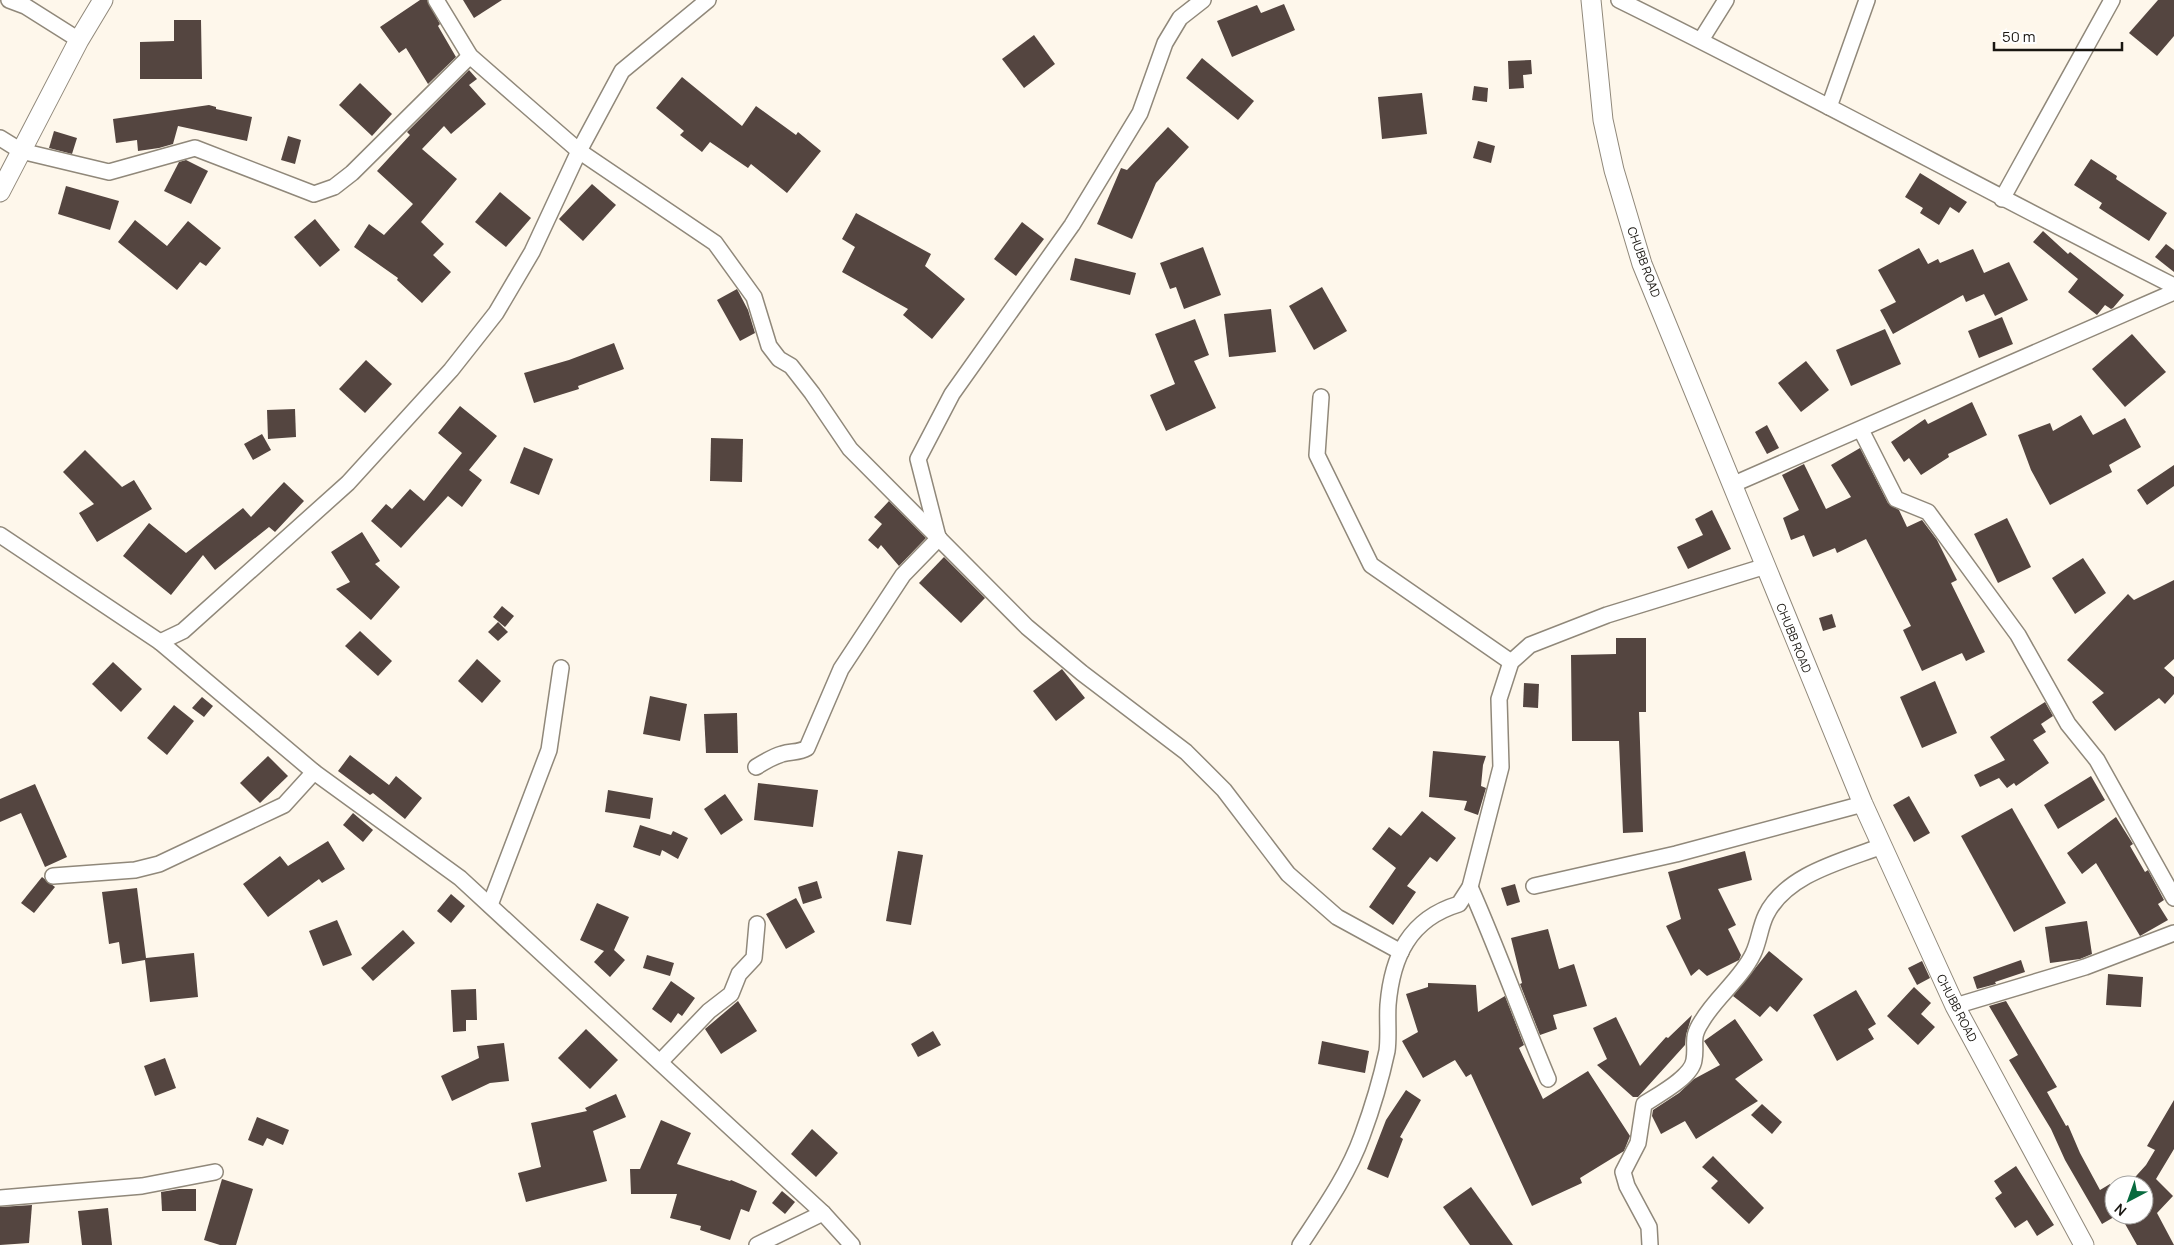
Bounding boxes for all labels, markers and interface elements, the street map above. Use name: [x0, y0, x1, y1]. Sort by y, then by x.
scale bar: [1994, 20, 2122, 52]
text: 50 m: [2002, 26, 2036, 47]
street label: CHUBB ROAD: [1623, 224, 1665, 300]
street label: CHUBB ROAD: [1772, 601, 1816, 675]
street label: CHUBB ROAD: [1933, 971, 1981, 1045]
north arrow: [2104, 1175, 2154, 1225]
text: N: [2110, 1200, 2130, 1221]

